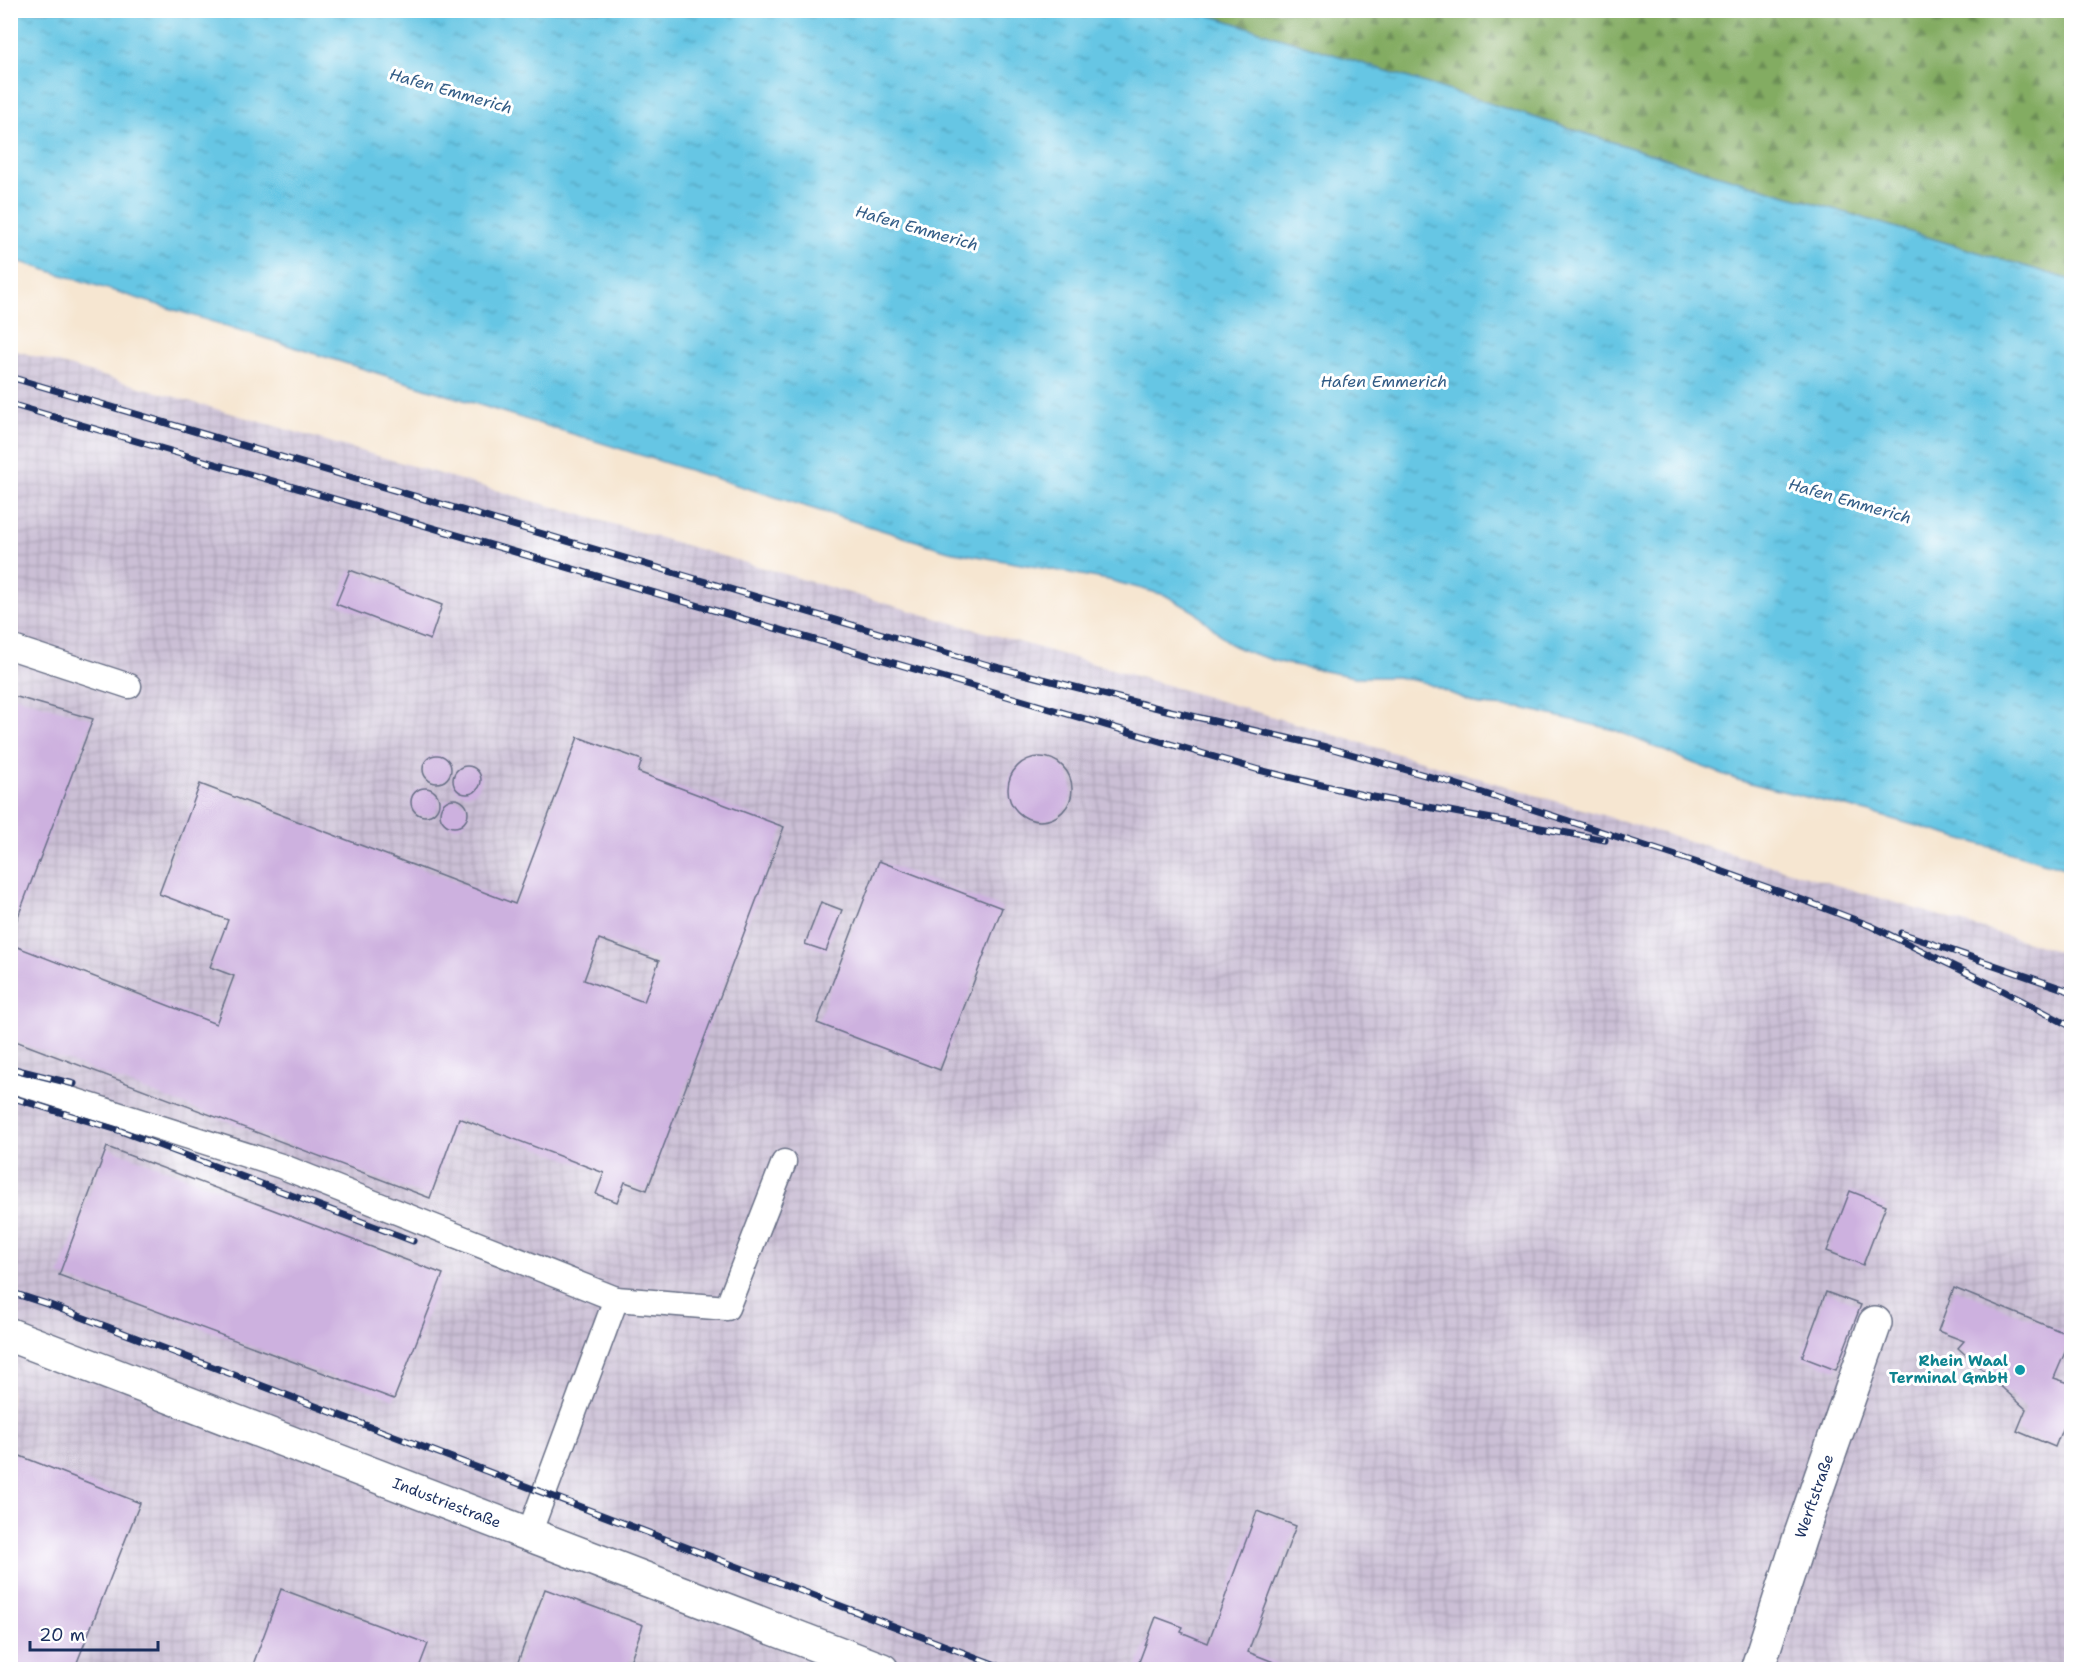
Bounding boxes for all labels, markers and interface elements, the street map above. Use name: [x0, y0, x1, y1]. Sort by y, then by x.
water label: Hafen Emmerich: [387, 63, 515, 119]
water label: Hafen Emmerich: [853, 200, 981, 256]
water label: Hafen Emmerich: [1321, 371, 1447, 392]
water label: Hafen Emmerich: [1786, 473, 1914, 529]
place label: Rhein Waal Terminal GmbH: [1889, 1351, 2008, 1388]
marker: Rhein Waal Terminal GmbH: [2013, 1363, 2027, 1377]
street label: Werftstraße: [1790, 1451, 1838, 1541]
street label: Industriestraße: [390, 1473, 504, 1533]
scale bar: [30, 1614, 158, 1652]
text: 20 m: [39, 1623, 85, 1647]

